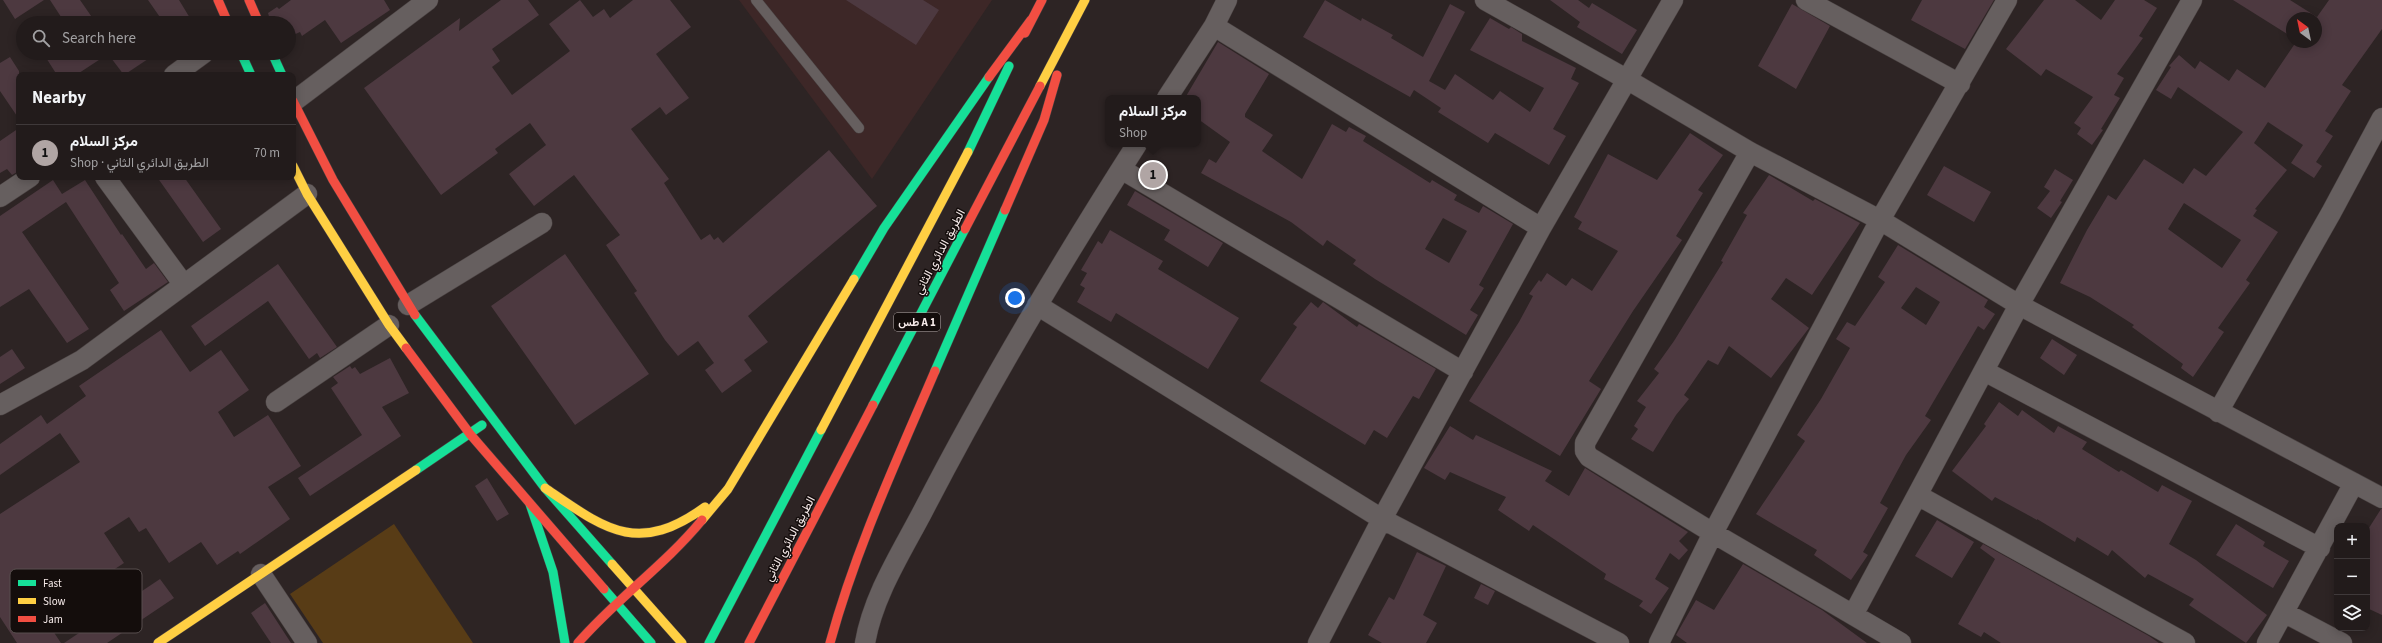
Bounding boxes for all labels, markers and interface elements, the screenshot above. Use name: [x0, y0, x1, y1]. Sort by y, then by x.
north arrow: [2286, 12, 2322, 48]
search box: [16, 16, 296, 60]
icon: search: [30, 27, 52, 49]
text: Search here: [62, 28, 136, 49]
text: Nearby: [32, 86, 86, 110]
popup: [1105, 95, 1201, 147]
text: مركز السلام: [1119, 101, 1187, 122]
text: Shop: [1119, 124, 1147, 142]
text: مركز السلام: [70, 131, 138, 152]
text: 1: [42, 144, 48, 162]
text: 70 m: [254, 144, 280, 162]
text: Shop · الطريق الدائري الثاني: [70, 154, 209, 172]
pin: 1: [1140, 160, 1166, 190]
street label: الطريق الدائري الثاني: [910, 206, 970, 298]
your location: [1005, 288, 1025, 308]
road number: طس A 1: [894, 313, 940, 331]
street label: الطريق الدائري الثاني: [760, 493, 820, 585]
map controls: [2334, 523, 2370, 631]
button: +: [2334, 523, 2370, 559]
button: −: [2334, 559, 2370, 595]
legend: [10, 569, 142, 633]
text: Fast: [43, 576, 62, 591]
text: Slow: [43, 594, 66, 609]
button: layers: [2334, 595, 2370, 631]
text: Jam: [43, 612, 63, 627]

